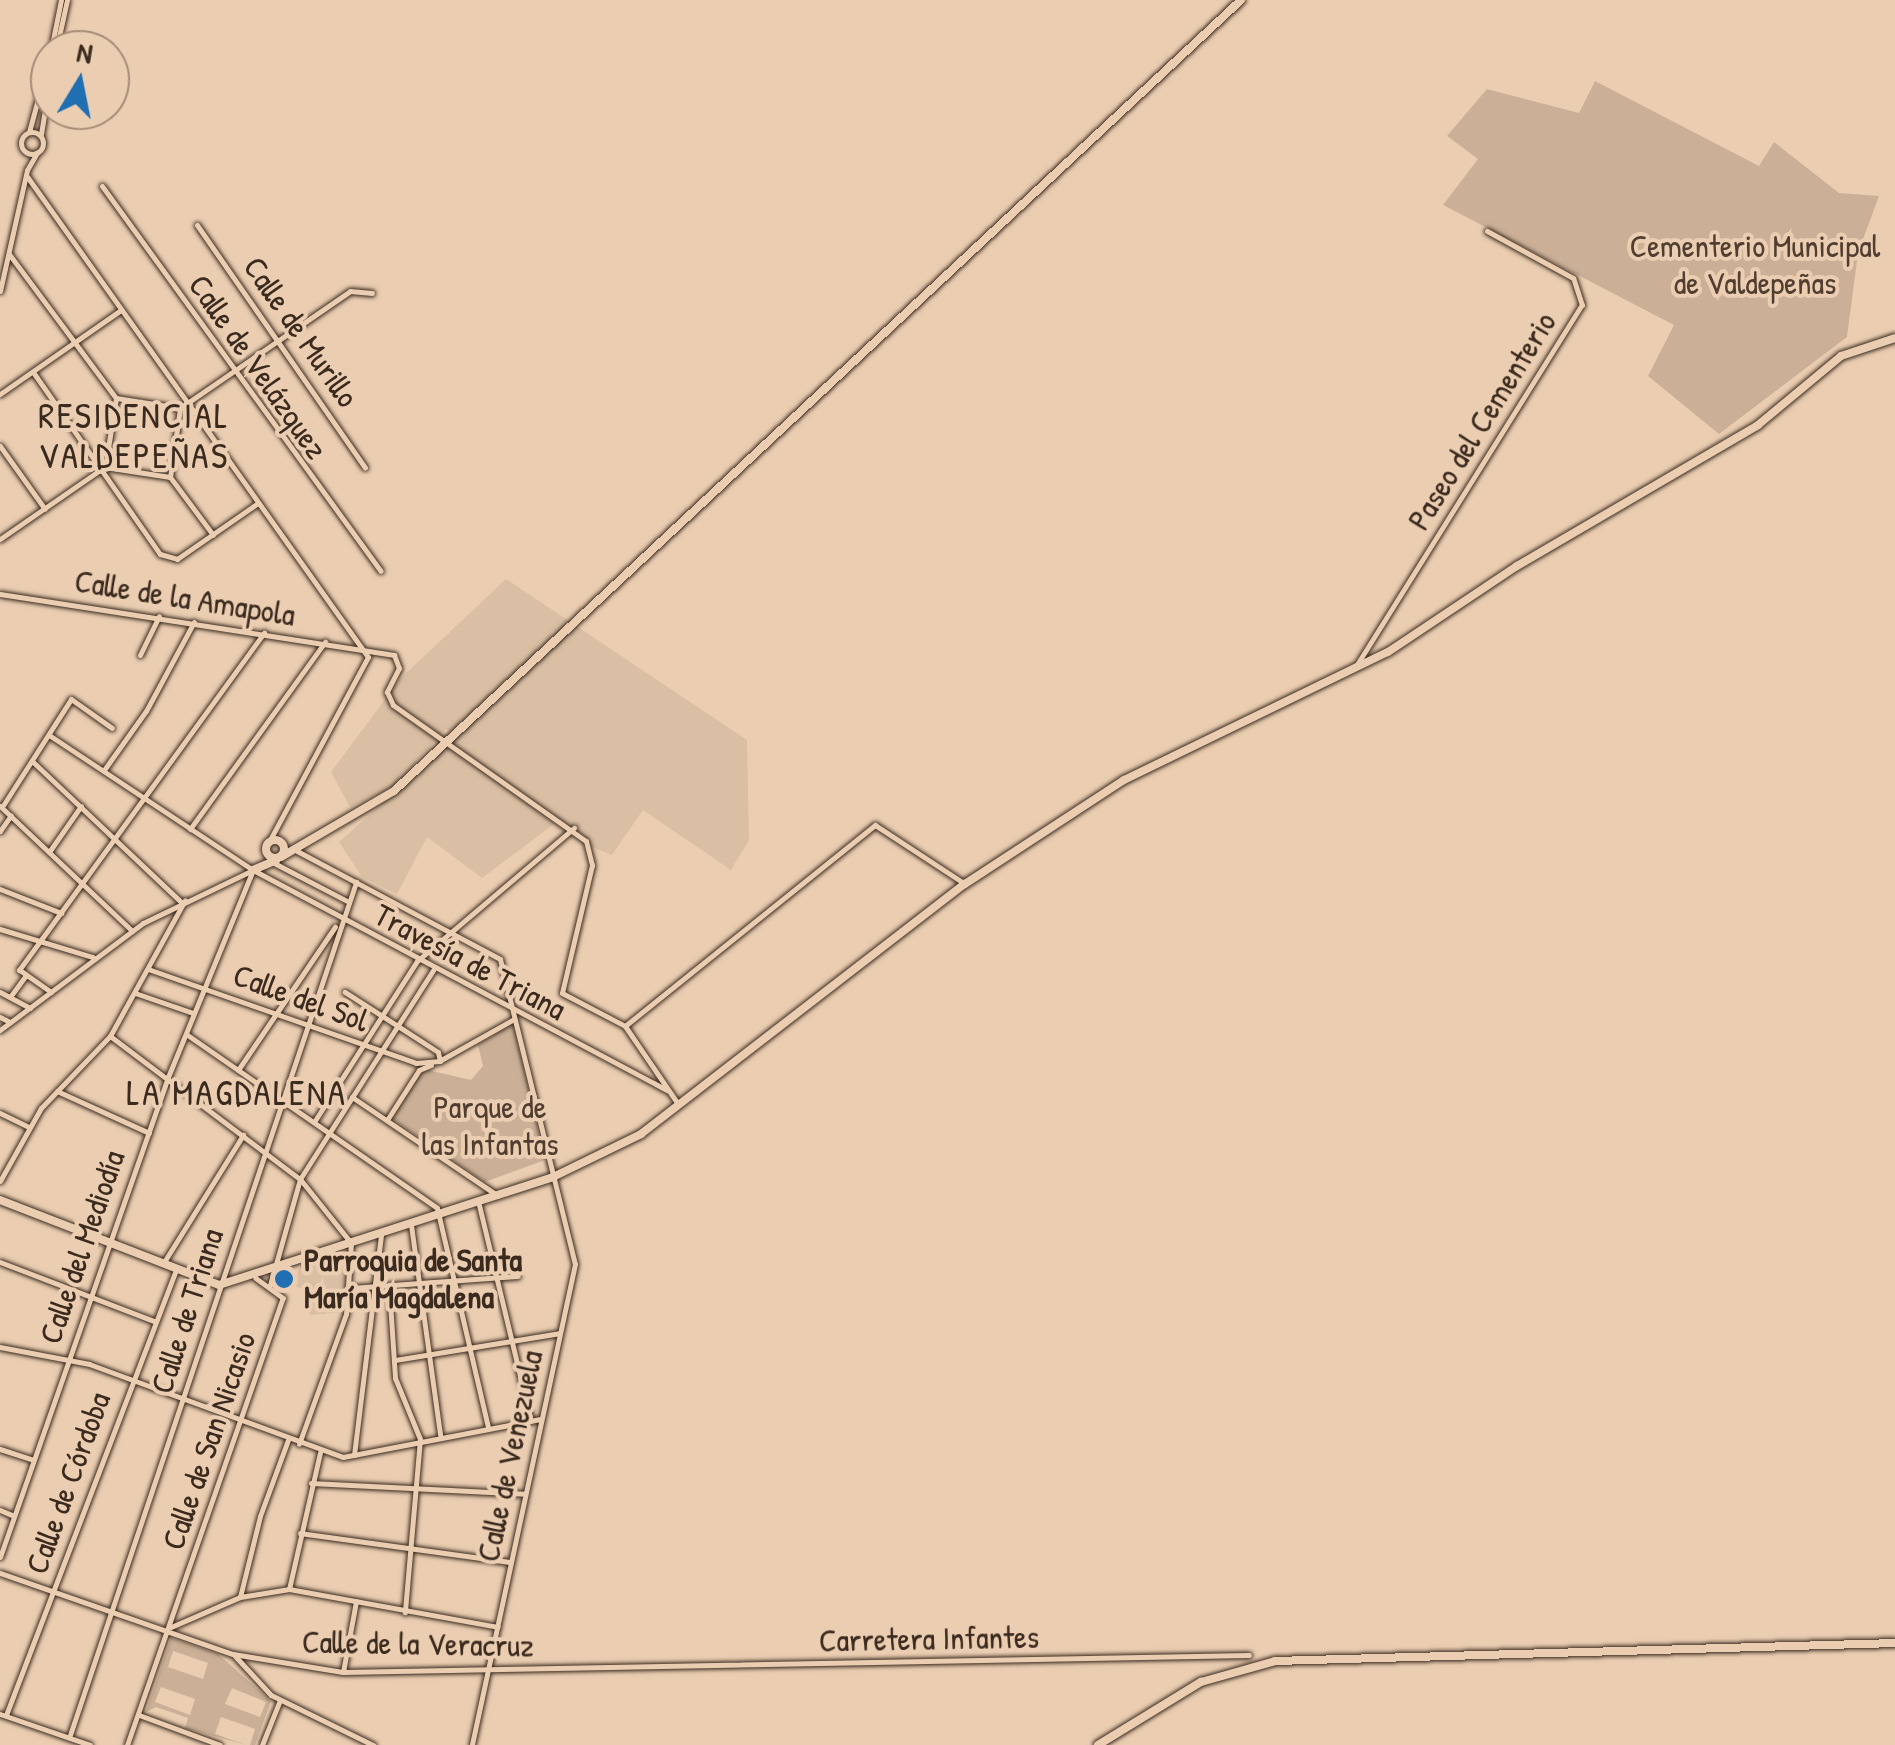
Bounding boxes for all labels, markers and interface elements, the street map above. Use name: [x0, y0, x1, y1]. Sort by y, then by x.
north arrow: [30, 30, 130, 130]
text: N: [74, 32, 96, 72]
park label: Cementerio Municipal de Valdepeñas: [1630, 228, 1880, 303]
street label: Calle de Murillo: [235, 249, 367, 415]
street label: Calle de Velázquez: [180, 267, 336, 467]
street label: Paseo del Cementerio: [1400, 305, 1564, 537]
district label: RESIDENCIAL VALDEPEÑAS: [38, 395, 230, 477]
street label: Calle de la Amapola: [72, 562, 298, 634]
street label: Travesía de Triana: [368, 895, 572, 1029]
street label: Calle del Sol: [228, 956, 374, 1040]
district label: LA MAGDALENA: [127, 1072, 347, 1114]
park label: Parque de las Infantas: [421, 1089, 559, 1164]
street label: Calle del Mediodía: [31, 1145, 133, 1349]
street label: Calle de Triana: [142, 1224, 232, 1398]
place label: Parroquia de Santa María Magdalena: [304, 1242, 522, 1317]
marker: Parroquia de Santa María Magdalena: [273, 1268, 295, 1290]
street label: Calle de San Nicasio: [154, 1327, 264, 1555]
street label: Calle de Venezuela: [469, 1347, 551, 1565]
street label: Calle de Córdoba: [17, 1387, 119, 1579]
street label: Carretera Infantes: [819, 1618, 1039, 1660]
street label: Calle de la Veracruz: [302, 1623, 534, 1665]

